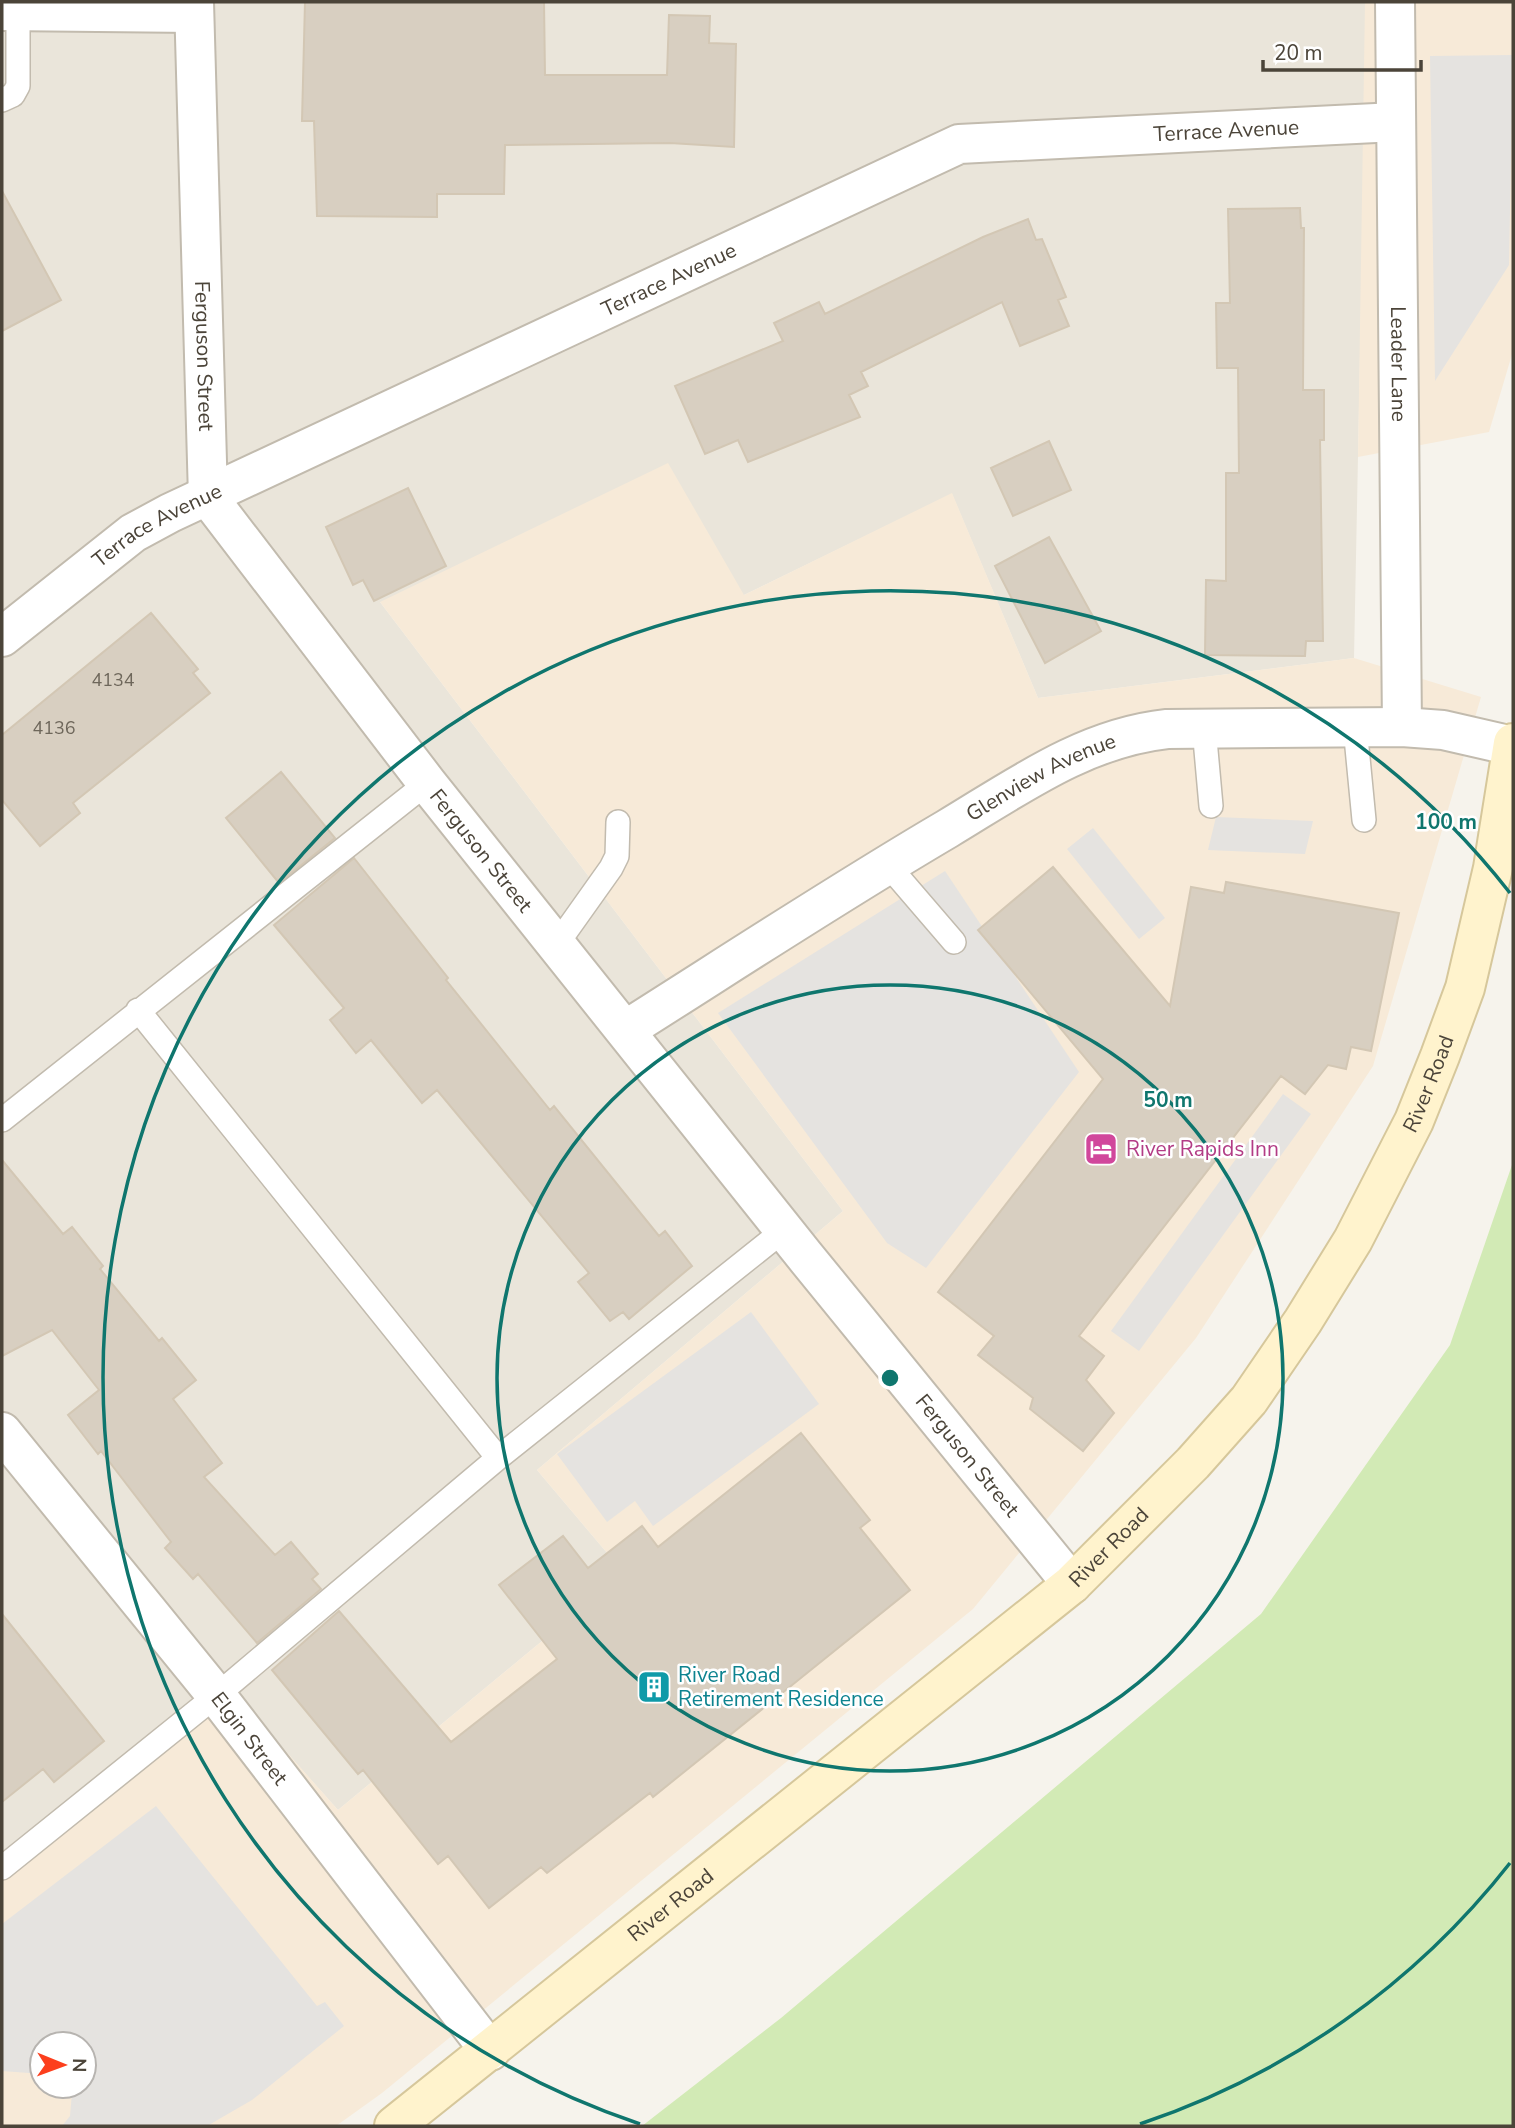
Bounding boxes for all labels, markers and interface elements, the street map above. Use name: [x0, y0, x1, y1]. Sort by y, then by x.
scale bar: [1263, 28, 1420, 72]
text: 20 m: [1274, 39, 1323, 67]
street label: Terrace Avenue: [1153, 113, 1300, 148]
street label: Terrace Avenue: [597, 236, 741, 323]
street label: Ferguson Street: [188, 280, 220, 432]
street label: Leader Lane: [1384, 306, 1413, 422]
street label: Terrace Avenue: [87, 477, 226, 574]
house number: 4134: [91, 668, 135, 692]
house number: 4136: [32, 716, 76, 740]
street label: Glenview Avenue: [961, 727, 1119, 828]
street label: Ferguson Street: [423, 783, 539, 919]
text: 100 m: [1415, 808, 1477, 836]
street label: River Road: [1396, 1031, 1460, 1137]
text: 50 m: [1143, 1086, 1193, 1114]
hotel icon: River Rapids Inn: [1082, 1130, 1120, 1168]
place label: River Rapids Inn: [1126, 1135, 1279, 1163]
centre of rings: [878, 1366, 902, 1390]
street label: Ferguson Street: [909, 1388, 1026, 1523]
street label: River Road: [1063, 1501, 1155, 1593]
place label: River Road Retirement Residence: [678, 1661, 884, 1713]
building icon: River Road Retirement Residence: [635, 1668, 673, 1706]
street label: Elgin Street: [205, 1686, 295, 1791]
street label: River Road: [622, 1862, 719, 1948]
north arrow: [28, 2030, 98, 2100]
text: N: [66, 2058, 92, 2073]

